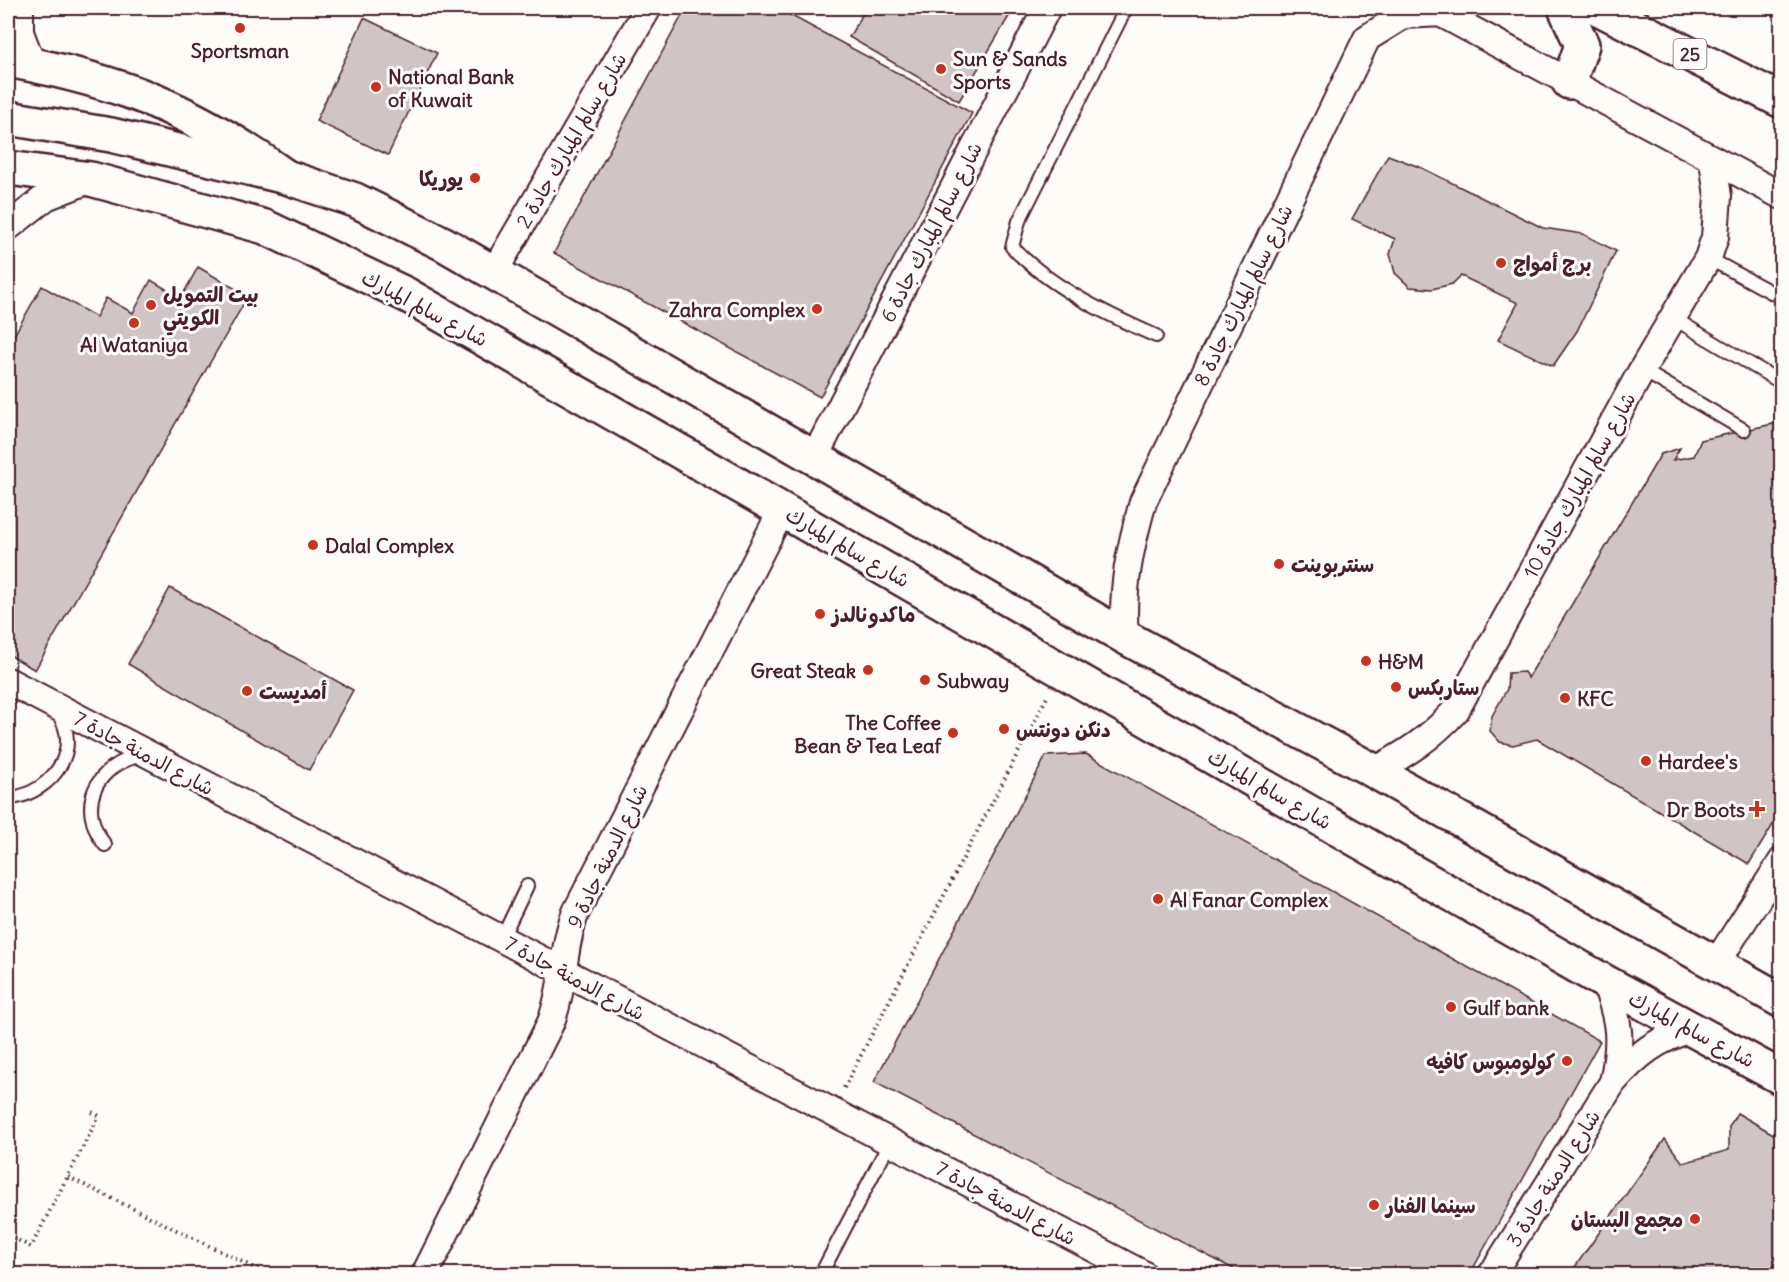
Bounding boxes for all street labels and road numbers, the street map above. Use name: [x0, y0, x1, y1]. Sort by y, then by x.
road number: 25: [1674, 39, 1706, 69]
street label: شارع سالم المبارك جادة 2: [511, 48, 634, 234]
street label: شارع سالم المبارك جادة 6: [875, 138, 990, 328]
street label: شارع سالم المبارك جادة 8: [1188, 200, 1301, 391]
street label: شارع سالم المبارك: [356, 264, 492, 354]
street label: شارع سالم المبارك جادة 10: [1517, 388, 1643, 584]
street label: شارع سالم المبارك: [780, 501, 914, 595]
street label: شارع الدمنة جادة 7: [69, 706, 218, 802]
street label: شارع سالم المبارك: [1202, 743, 1336, 837]
street label: شارع الدمنة جادة 9: [561, 780, 654, 933]
street label: شارع الدمنة جادة 7: [500, 931, 649, 1027]
street label: شارع سالم المبارك: [1623, 985, 1759, 1075]
street label: شارع الدمنة جادة 3: [1501, 1105, 1607, 1252]
street label: شارع الدمنة جادة 7: [931, 1156, 1080, 1252]

